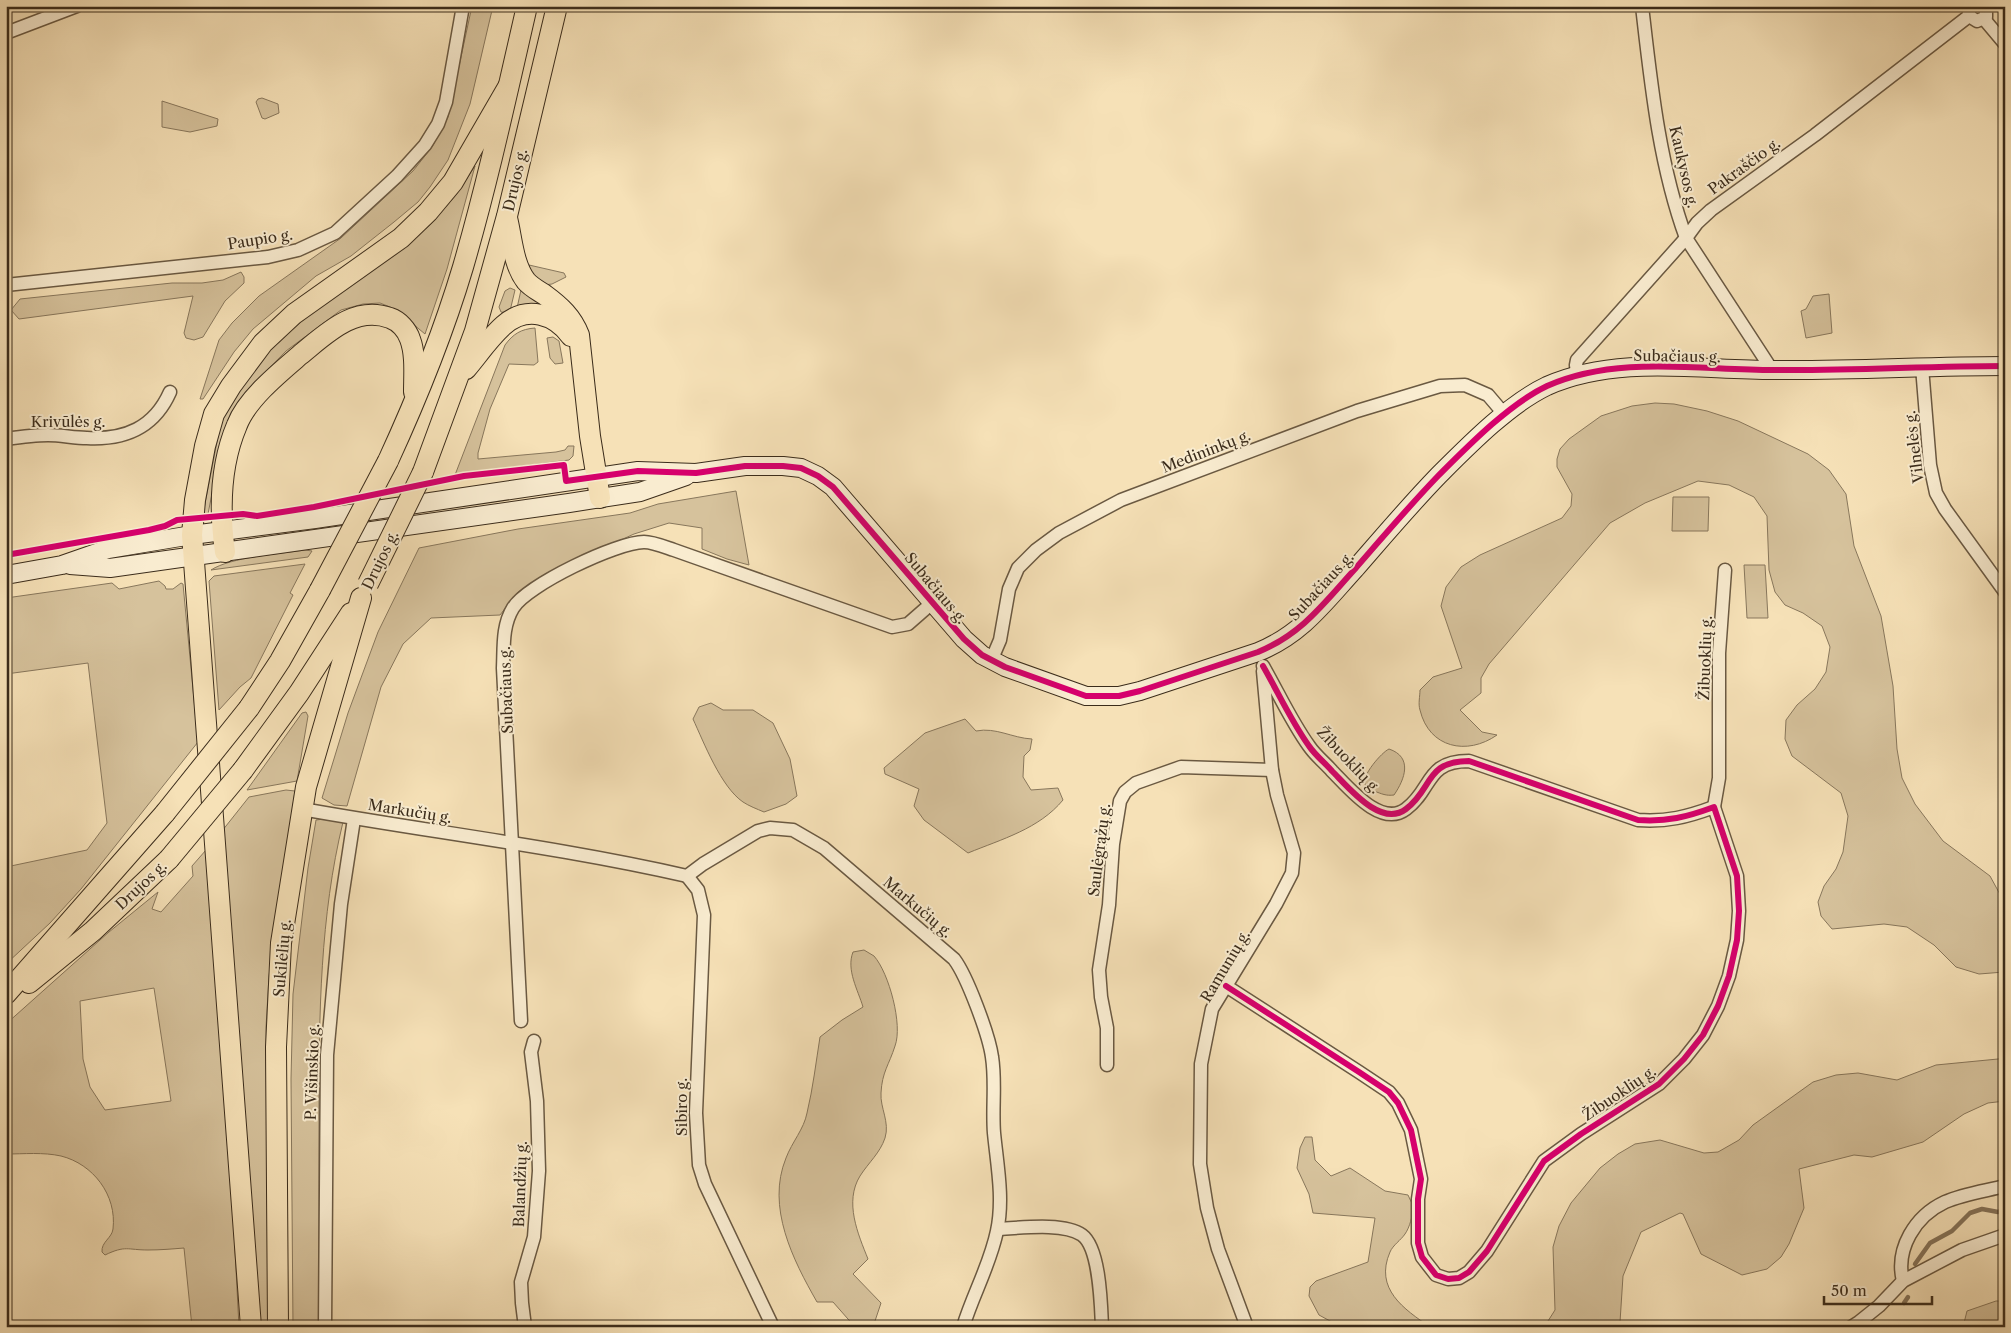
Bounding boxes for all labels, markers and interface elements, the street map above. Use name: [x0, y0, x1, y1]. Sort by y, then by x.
street label: Kaukysos g.: [1665, 124, 1703, 210]
street label: Pakraščio g.: [1704, 133, 1784, 199]
street label: Drujos g.: [499, 147, 531, 213]
street label: Paupio g.: [226, 224, 294, 254]
street label: Subačiaus g.: [1633, 346, 1721, 366]
street label: Vilnelės g.: [1900, 410, 1928, 485]
street label: Krivūlės g.: [31, 412, 105, 431]
street label: Medininkų g.: [1159, 425, 1253, 477]
street label: Drujos g.: [358, 527, 402, 593]
street label: Subačiaus g.: [901, 548, 971, 628]
street label: Subačiaus g.: [1284, 548, 1358, 624]
street label: Žibuoklių g.: [1694, 615, 1716, 701]
street label: Subačiaus g.: [495, 646, 517, 734]
street label: Žibuoklių g.: [1313, 723, 1385, 798]
street label: Markučių g.: [367, 795, 453, 827]
street label: Saulėgrąžų g.: [1084, 802, 1114, 898]
street label: Drujos g.: [111, 856, 171, 914]
street label: Markučių g.: [879, 873, 957, 942]
street label: Sukilėlių g.: [269, 918, 295, 998]
street label: Ramunių g.: [1196, 926, 1254, 1006]
street label: P. Višinskio g.: [301, 1023, 323, 1121]
street label: Žibuoklių g.: [1579, 1061, 1660, 1125]
street label: Sibiro g.: [672, 1078, 691, 1136]
street label: Balandžių g.: [509, 1140, 531, 1228]
scale bar: [1824, 1273, 1931, 1305]
text: 50 m: [1831, 1281, 1867, 1300]

